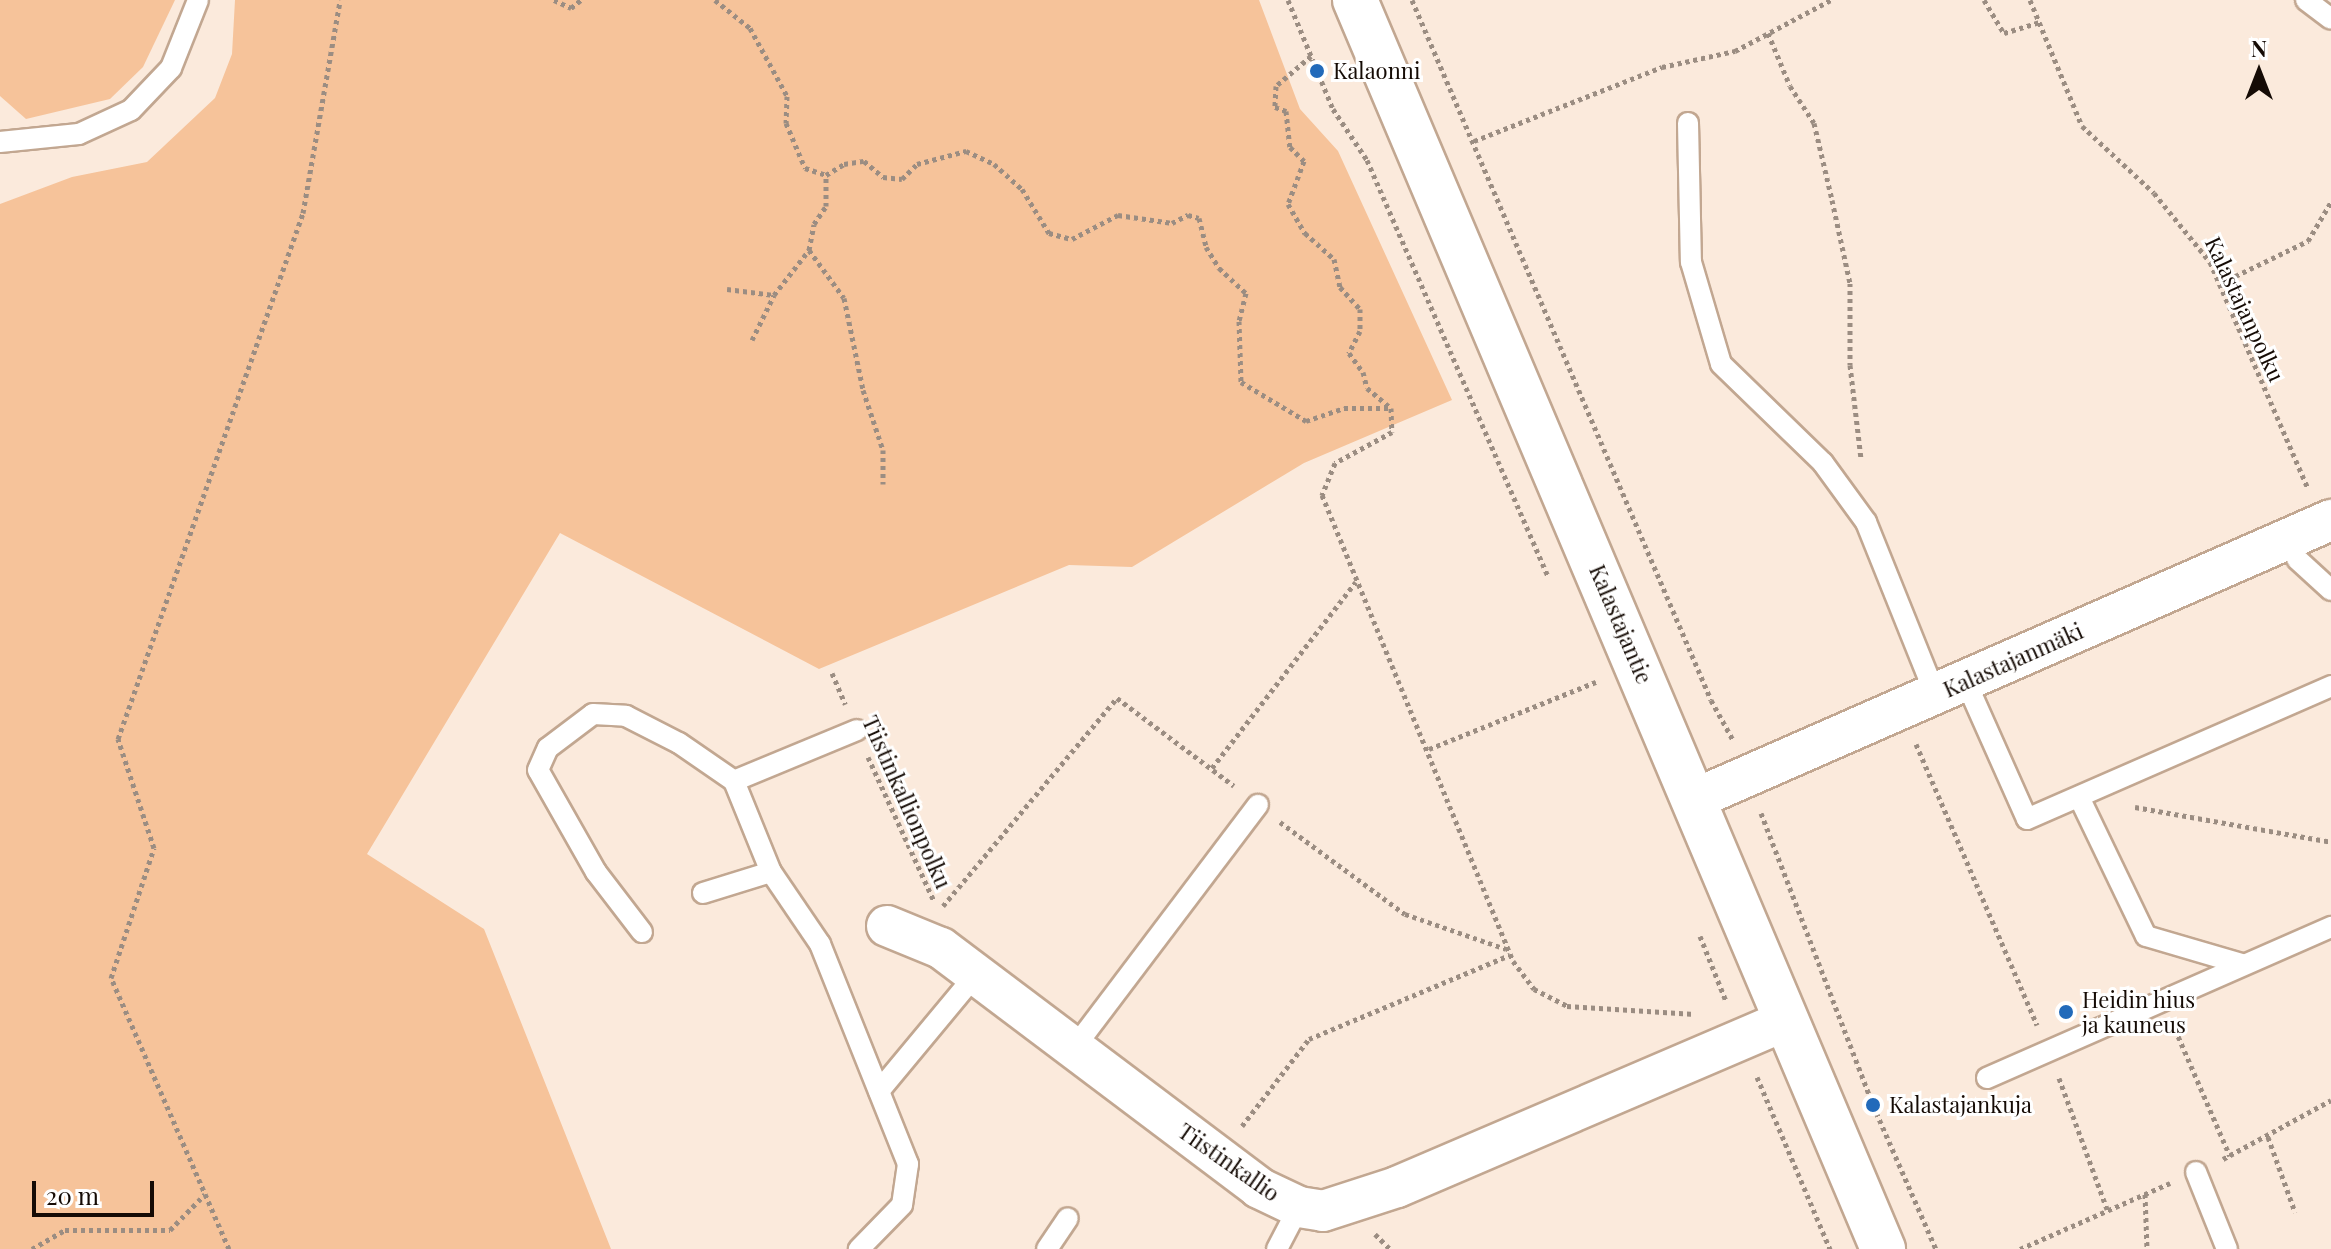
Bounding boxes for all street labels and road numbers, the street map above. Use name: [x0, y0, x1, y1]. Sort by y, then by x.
street label: Kalastajanpolku: [2200, 232, 2290, 386]
street label: Kalastajantie: [1584, 561, 1658, 687]
street label: Kalastajanmäki: [1939, 617, 2087, 703]
street label: Tiistinkallionpolku: [857, 711, 957, 893]
street label: Tiistinkallio: [1173, 1117, 1285, 1207]

